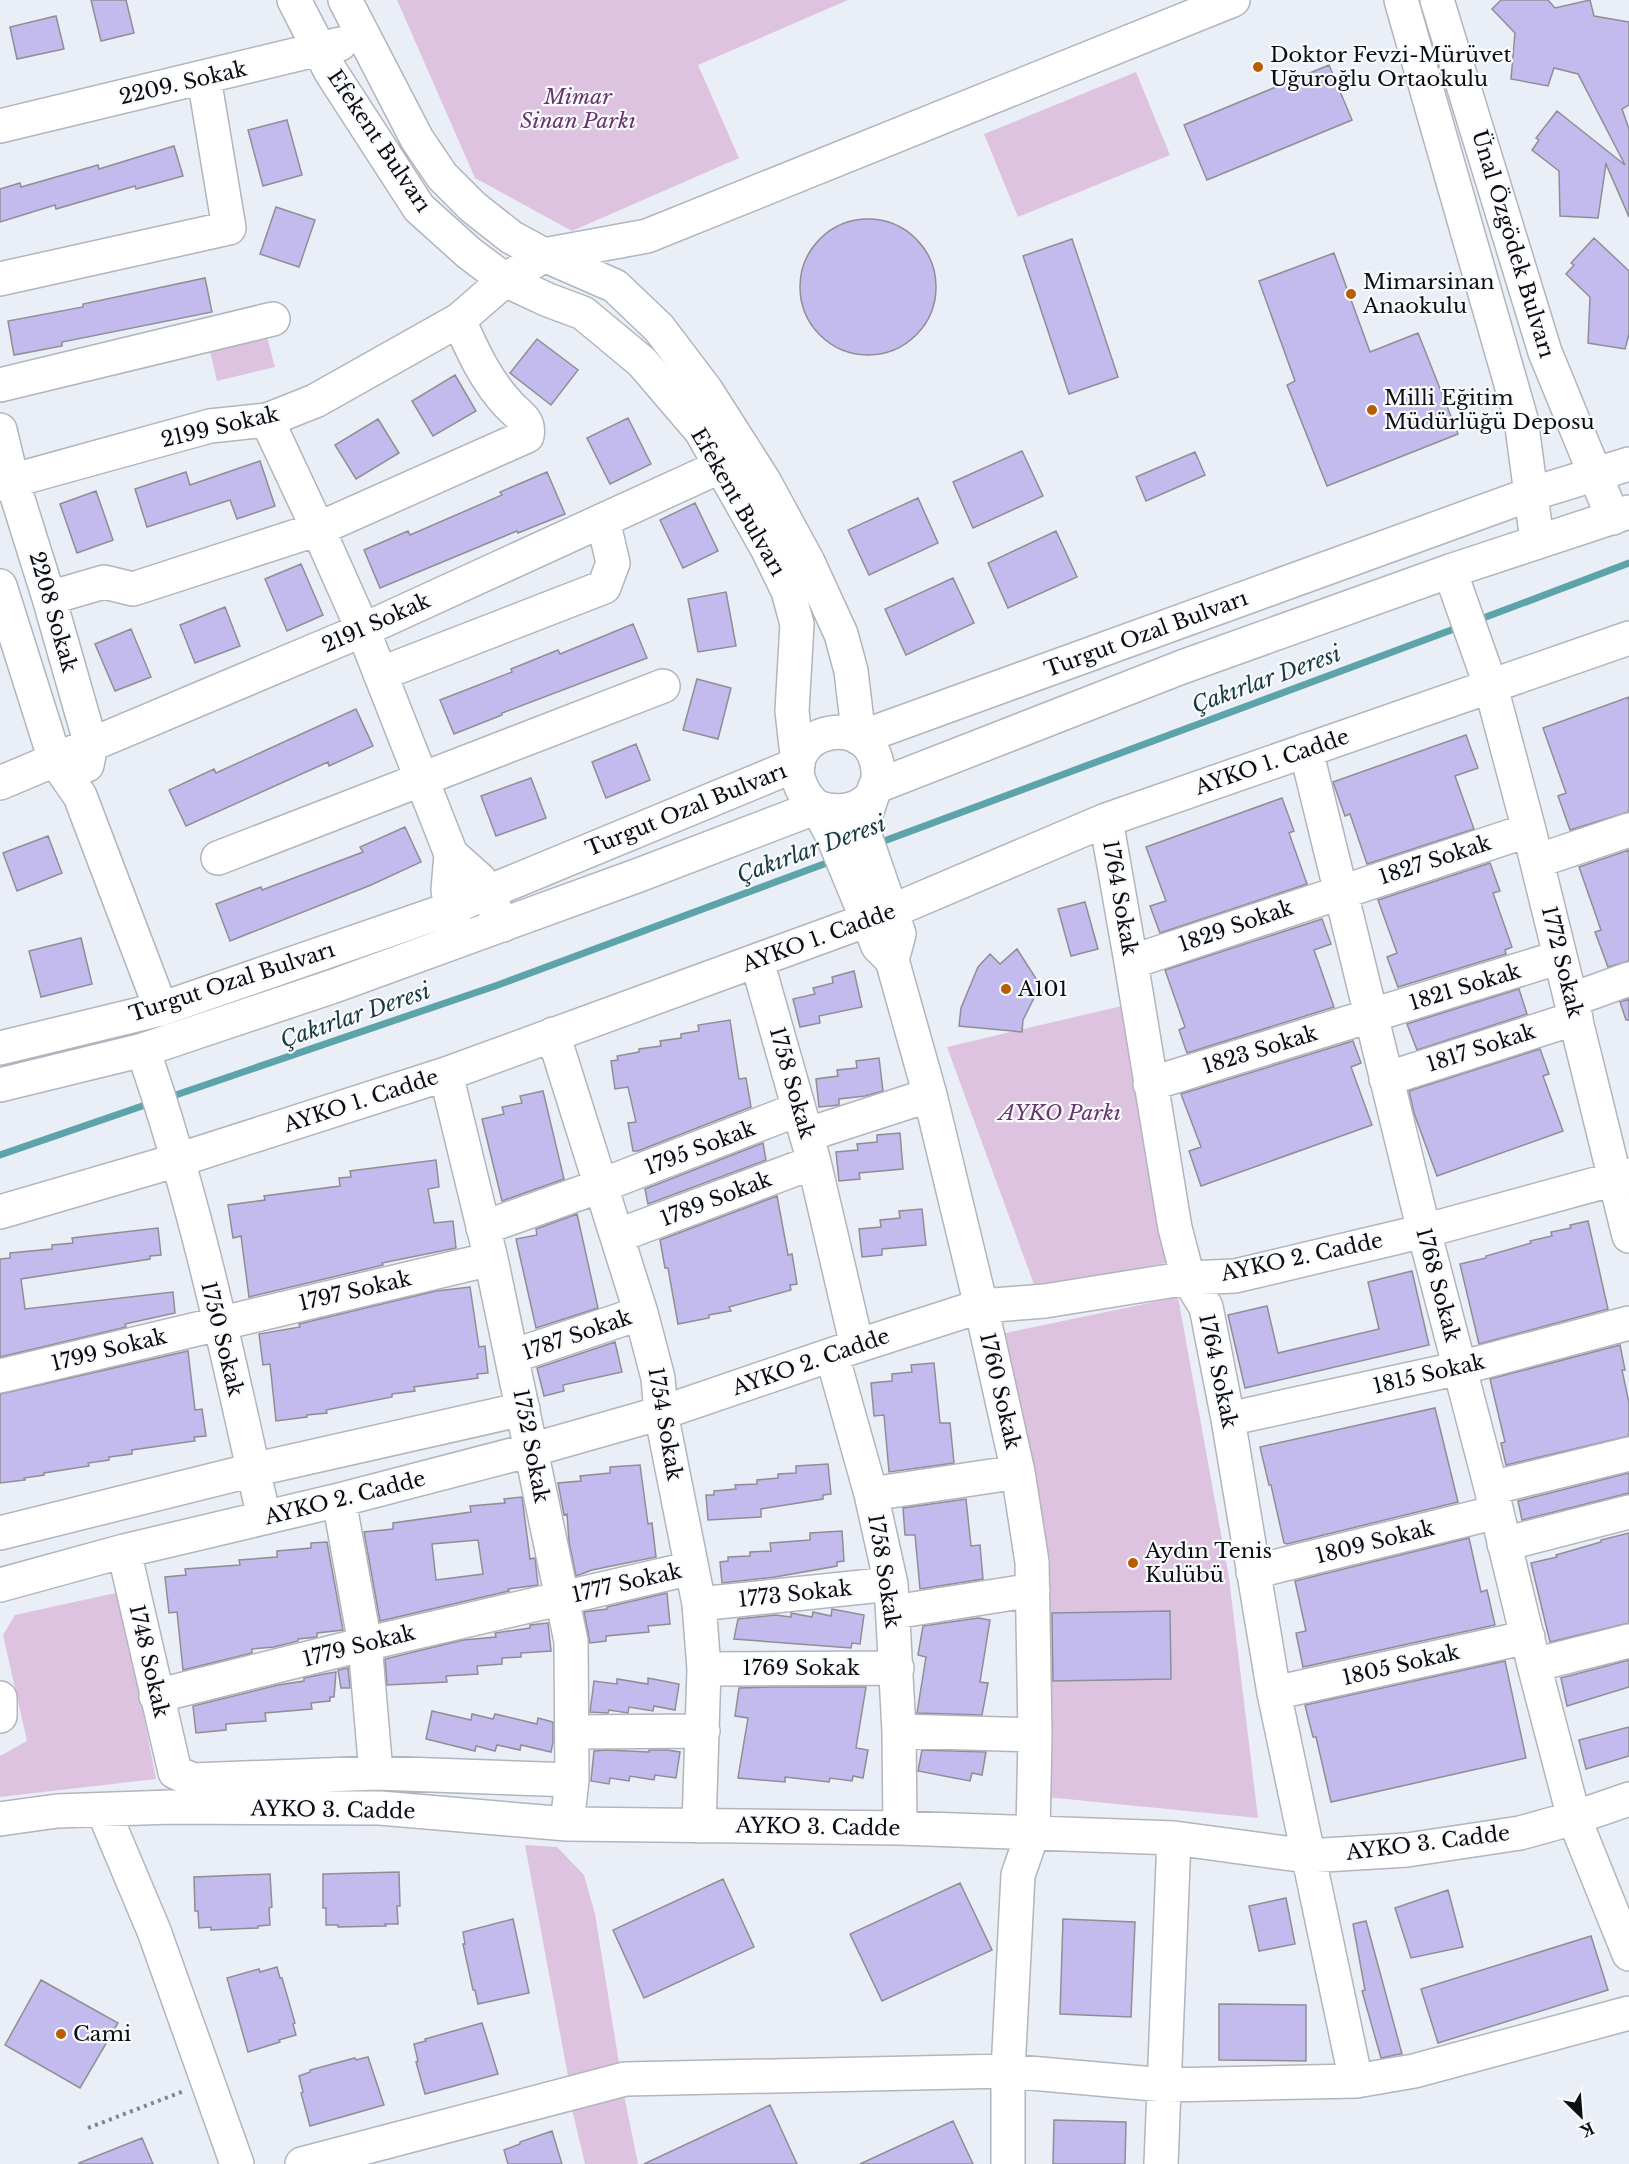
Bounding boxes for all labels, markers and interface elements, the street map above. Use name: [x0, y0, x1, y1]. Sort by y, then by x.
place label: Doktor Fevzi-Mürüvet Uğuroğlu Ortaokulu: [1270, 42, 1511, 92]
street label: 2209. Sokak: [117, 56, 249, 110]
marker: Doktor Fevzi-Mürüvet Uğuroğlu Ortaokulu: [1251, 60, 1265, 74]
street label: Efekent Bulvarı: [322, 65, 436, 217]
park label: Mimar Sinan Parkı: [520, 84, 636, 134]
street label: Ünal Özgödek Bulvarı: [1466, 127, 1560, 361]
place label: Mimarsinan Anaokulu: [1362, 269, 1495, 319]
marker: Mimarsinan Anaokulu: [1344, 287, 1358, 301]
place label: Milli Eğitim Müdürlüğü Deposu: [1384, 385, 1595, 435]
street label: 2199 Sokak: [159, 401, 282, 453]
marker: Milli Eğitim Müdürlüğü Deposu: [1365, 403, 1379, 417]
street label: Efekent Bulvarı: [685, 423, 791, 581]
street label: 2208 Sokak: [23, 549, 83, 675]
street label: Turgut Ozal Bulvarı: [1041, 585, 1251, 683]
street label: 2191 Sokak: [318, 588, 434, 658]
water label: Çakırlar Deresi: [1188, 640, 1345, 719]
street label: AYKO 1. Cadde: [1191, 723, 1352, 801]
street label: Turgut Ozal Bulvarı: [582, 758, 790, 862]
water label: Çakırlar Deresi: [733, 810, 890, 889]
street label: 1827 Sokak: [1376, 830, 1494, 890]
street label: 1764 Sokak: [1097, 838, 1143, 958]
street label: 1829 Sokak: [1175, 894, 1297, 958]
street label: AYKO 1. Cadde: [738, 898, 899, 978]
street label: 1772 Sokak: [1536, 903, 1588, 1021]
street label: Turgut Ozal Bulvarı: [126, 937, 338, 1027]
street label: 1821 Sokak: [1406, 958, 1524, 1016]
place label: A101: [1017, 976, 1068, 1002]
water label: Çakırlar Deresi: [277, 977, 434, 1054]
marker: A101: [999, 982, 1013, 996]
street label: 1817 Sokak: [1423, 1018, 1539, 1078]
street label: 1823 Sokak: [1199, 1020, 1321, 1080]
street label: 1758 Sokak: [764, 1024, 820, 1142]
street label: AYKO 1. Cadde: [279, 1064, 442, 1139]
park label: AYKO Parkı: [996, 1100, 1121, 1126]
street label: 1795 Sokak: [641, 1115, 759, 1181]
street label: 1789 Sokak: [657, 1166, 775, 1232]
street label: 1768 Sokak: [1410, 1225, 1466, 1345]
street label: AYKO 2. Cadde: [1218, 1227, 1385, 1287]
street label: 1797 Sokak: [296, 1265, 414, 1317]
street label: 1750 Sokak: [195, 1279, 249, 1399]
street label: 1787 Sokak: [519, 1304, 635, 1366]
street label: 1764 Sokak: [1193, 1311, 1243, 1431]
street label: 1799 Sokak: [49, 1323, 169, 1377]
street label: AYKO 2. Cadde: [728, 1323, 893, 1401]
street label: 1760 Sokak: [974, 1330, 1026, 1452]
street label: 1815 Sokak: [1370, 1348, 1488, 1400]
street label: 1754 Sokak: [642, 1365, 688, 1483]
street label: 1752 Sokak: [507, 1387, 555, 1505]
street label: AYKO 2. Cadde: [261, 1465, 428, 1531]
street label: 1758 Sokak: [862, 1512, 906, 1630]
street label: 1809 Sokak: [1313, 1515, 1437, 1569]
place label: Aydın Tenis Kulübü: [1144, 1538, 1272, 1588]
marker: Aydın Tenis Kulübü: [1126, 1556, 1140, 1570]
street label: 1777 Sokak: [570, 1558, 684, 1608]
street label: 1773 Sokak: [737, 1575, 853, 1613]
street label: 1748 Sokak: [123, 1602, 175, 1720]
street label: 1779 Sokak: [300, 1619, 418, 1672]
street label: 1805 Sokak: [1340, 1639, 1462, 1691]
street label: 1769 Sokak: [742, 1655, 860, 1681]
street label: AYKO 3. Cadde: [249, 1796, 416, 1824]
street label: AYKO 3. Cadde: [734, 1813, 901, 1841]
street label: AYKO 3. Cadde: [1344, 1820, 1511, 1866]
place label: Cami: [73, 2021, 131, 2047]
marker: Cami: [54, 2027, 68, 2041]
north arrow: [1551, 2086, 1611, 2146]
text: K: [1576, 2118, 1598, 2142]

